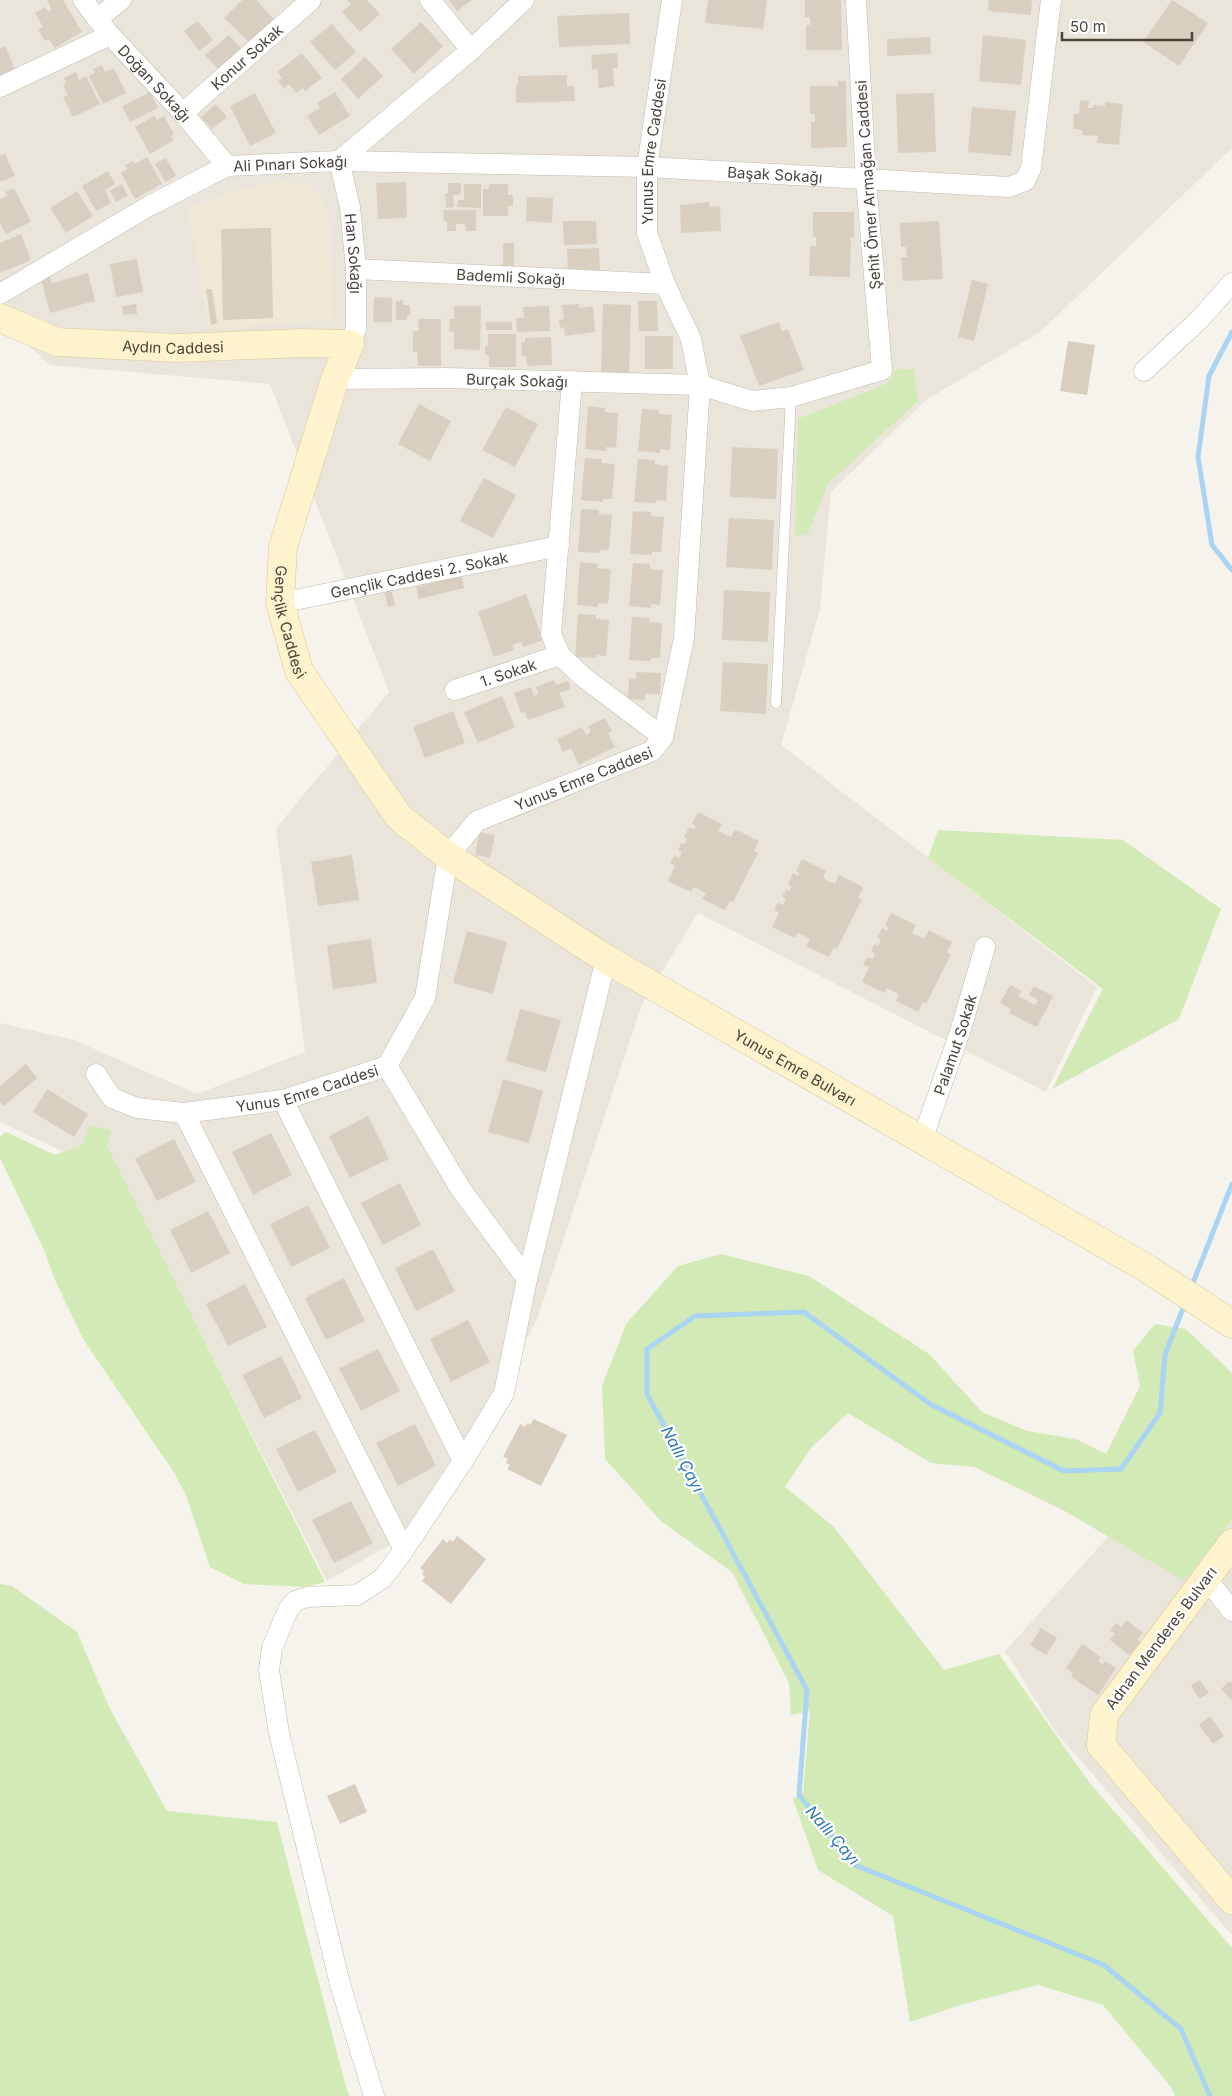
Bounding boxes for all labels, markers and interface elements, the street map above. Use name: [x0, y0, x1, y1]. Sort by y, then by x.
scale bar: [1062, 10, 1192, 42]
text: 50 m: [1070, 17, 1106, 36]
street label: Konur Sokak: [207, 19, 287, 94]
street label: Doğan Sokağı: [114, 41, 196, 125]
street label: Yunus Emre Caddesi: [638, 77, 670, 225]
street label: Şehit Ömer Armağan Caddesi: [851, 80, 885, 290]
street label: Ali Pınarı Sokağı: [233, 151, 348, 175]
street label: Başak Sokağı: [727, 162, 823, 186]
street label: Han Sokağı: [341, 212, 366, 294]
street label: Bademli Sokağı: [456, 264, 566, 289]
street label: Aydın Caddesi: [122, 336, 224, 358]
street label: Burçak Sokağı: [466, 369, 568, 391]
street label: Gençlik Caddesi 2. Sokak: [329, 547, 510, 602]
street label: Gençlik Caddesi: [271, 565, 311, 682]
street label: 1. Sokak: [478, 654, 539, 691]
street label: Yunus Emre Caddesi: [512, 742, 655, 815]
street label: Palamut Sokak: [929, 991, 980, 1097]
street label: Yunus Emre Bulvarı: [731, 1025, 860, 1110]
street label: Yunus Emre Caddesi: [235, 1060, 381, 1116]
water label: Nallı Çayı: [657, 1422, 709, 1496]
street label: Adnan Menderes Bulvarı: [1101, 1563, 1221, 1713]
water label: Nallı Çayı: [802, 1801, 864, 1869]

